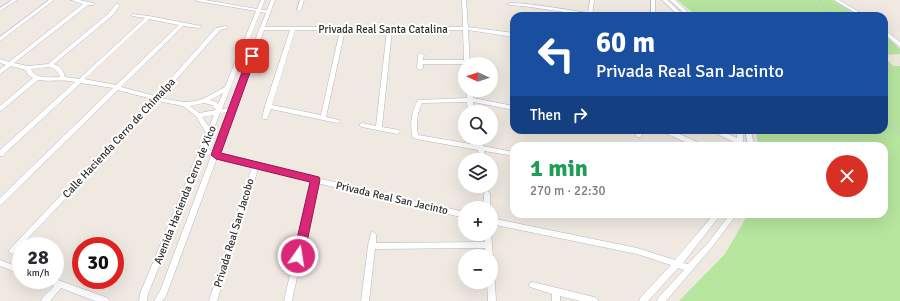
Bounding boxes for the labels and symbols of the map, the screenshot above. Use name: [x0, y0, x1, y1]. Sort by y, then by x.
street label: Privada Real Santa Catalina: [318, 23, 448, 36]
pin: [235, 39, 269, 73]
north arrow: [458, 57, 498, 97]
street label: Calle Hacienda Cerro de Chimalpa: [60, 75, 178, 201]
street label: Avenida Hacienda Cerro de Xico: [151, 124, 219, 266]
street label: Privada Real San Jacobo: [211, 177, 257, 289]
street label: Privada Real San Jacinto: [335, 179, 450, 217]
position arrow: [277, 235, 319, 277]
speed limit sign: 30: [72, 237, 124, 289]

